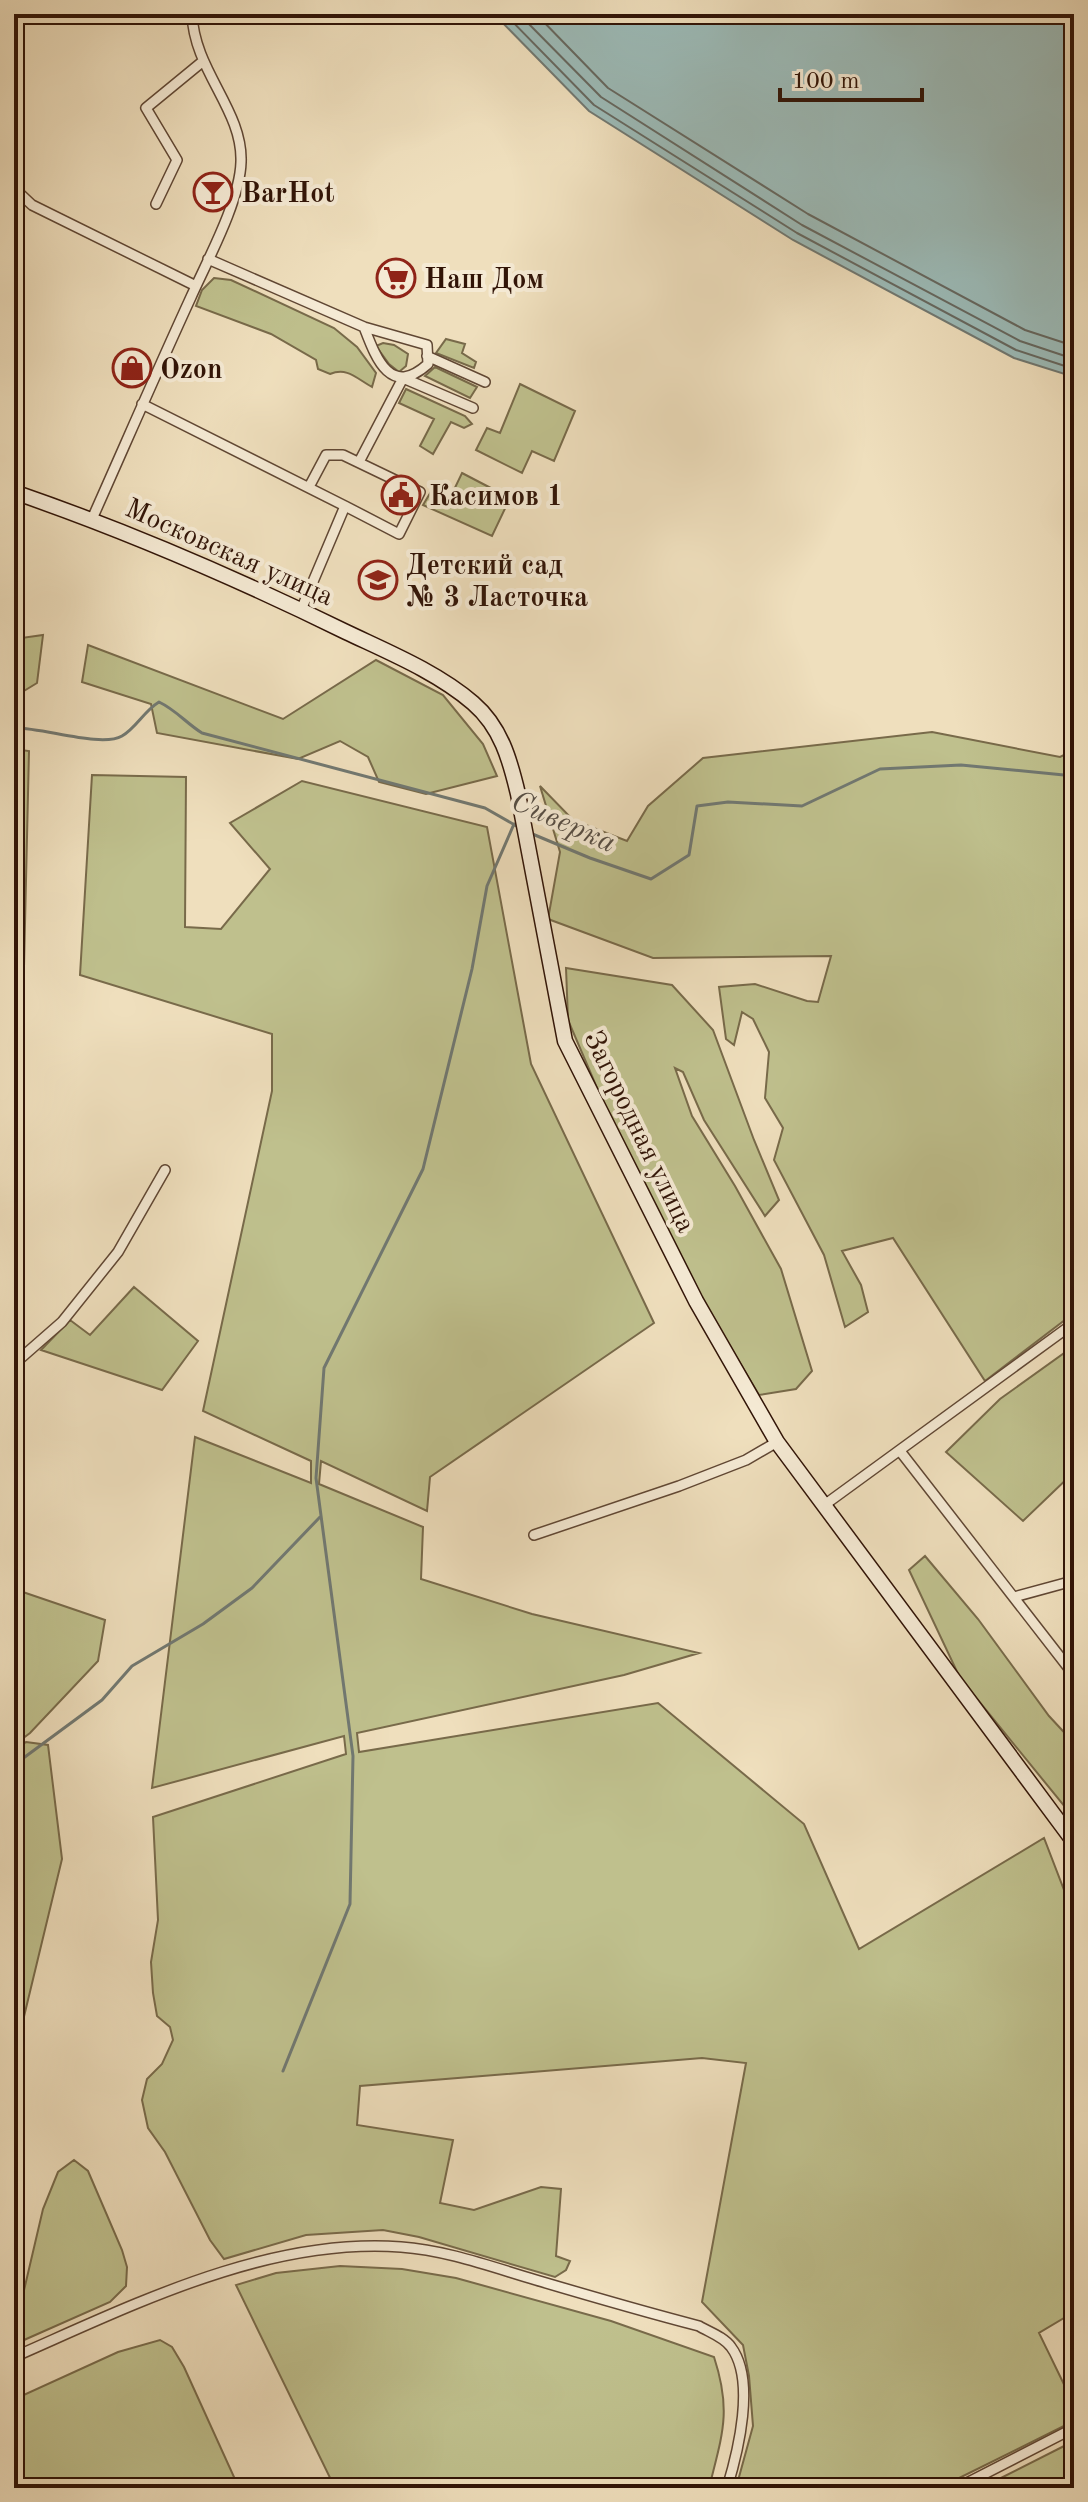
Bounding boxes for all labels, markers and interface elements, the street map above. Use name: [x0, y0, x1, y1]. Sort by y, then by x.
scale bar: [780, 52, 922, 102]
text: 100 m: [792, 70, 860, 94]
bar icon: BarHot: [192, 171, 234, 213]
place label: BarHot: [241, 181, 335, 209]
supermarket icon: Наш Дом: [375, 257, 417, 299]
place label: Наш Дом: [424, 267, 544, 295]
shop icon: Ozon: [111, 347, 153, 389]
place label: Ozon: [160, 357, 223, 385]
public building icon: Касимов 1: [380, 474, 422, 516]
place label: Касимов 1: [429, 483, 563, 512]
street label: Московская улица: [120, 495, 337, 612]
place label: Детский сад № 3 Ласточка: [406, 553, 588, 613]
school or university icon: Детский сад № 3 Ласточка: [357, 559, 399, 601]
water label: Сиверка: [506, 787, 620, 859]
street label: Загородная улица: [577, 1027, 699, 1238]

